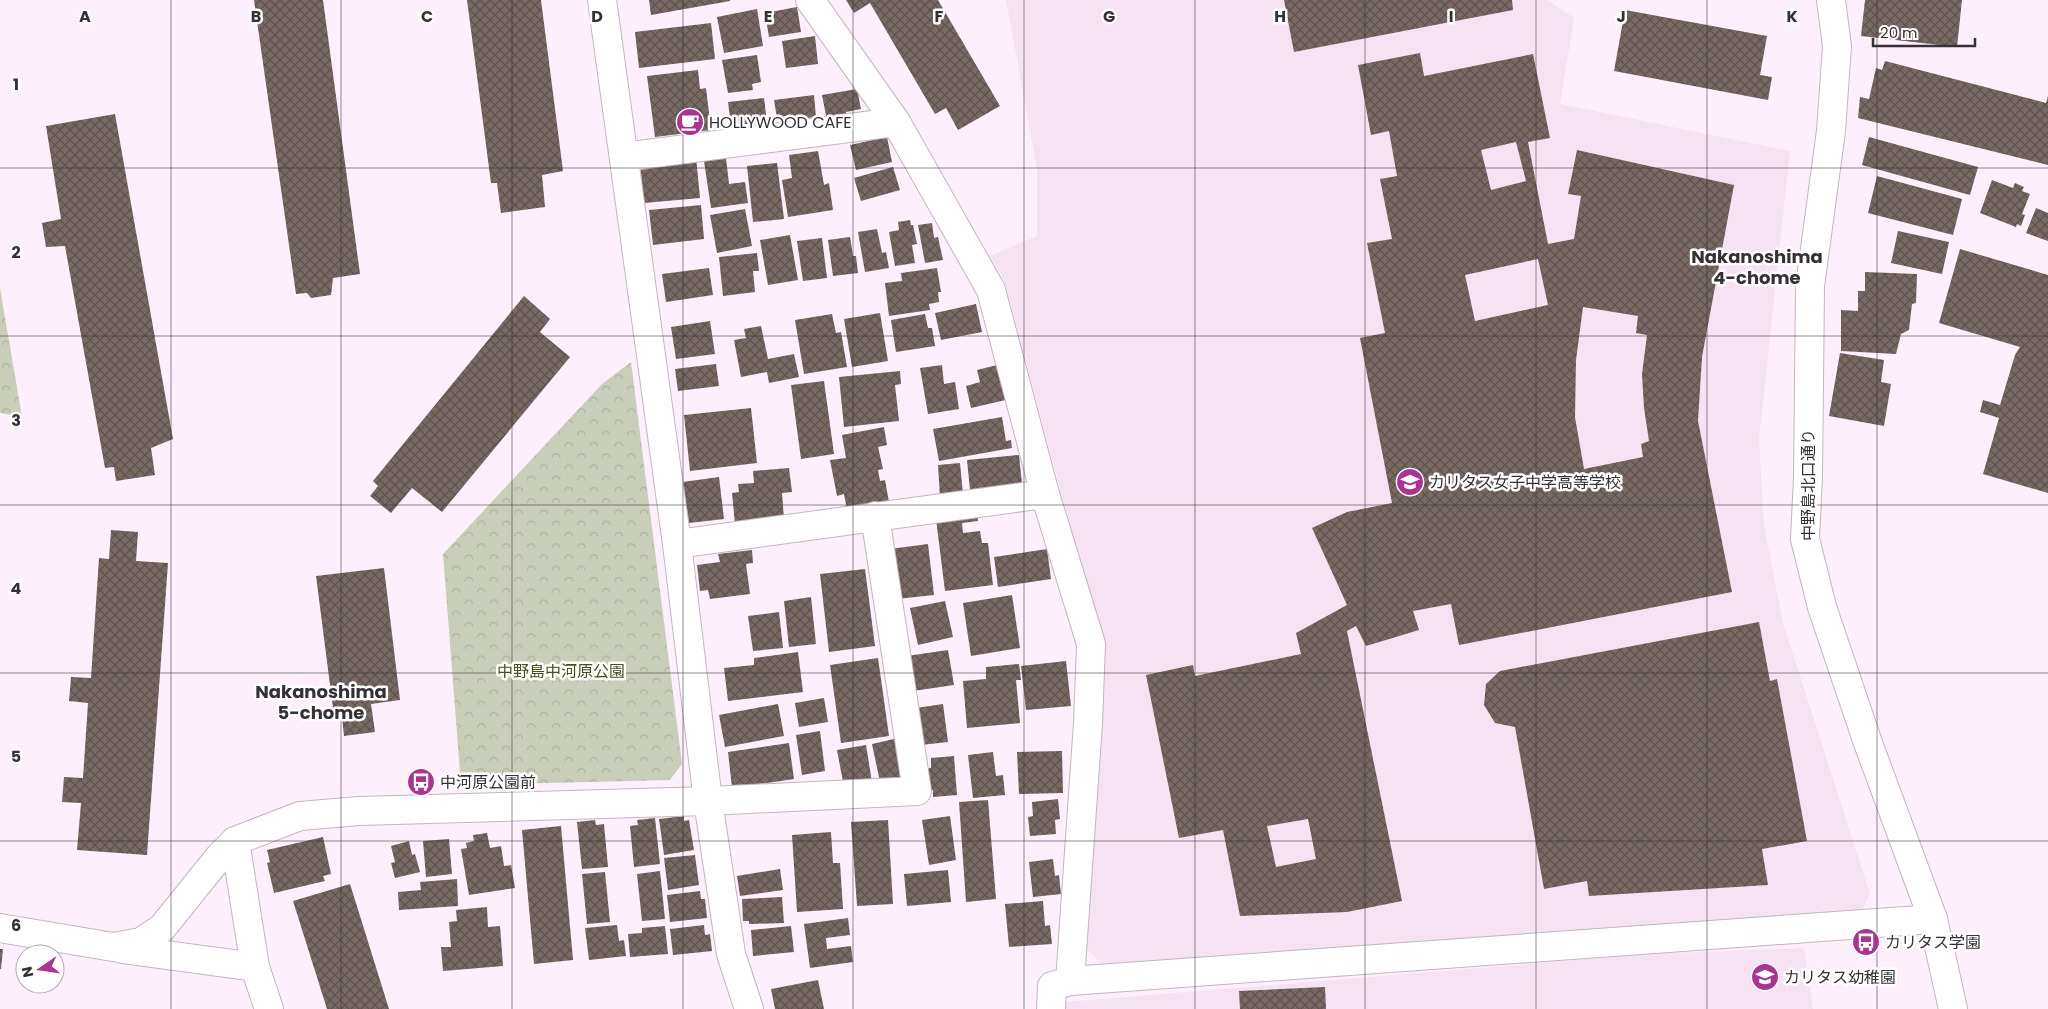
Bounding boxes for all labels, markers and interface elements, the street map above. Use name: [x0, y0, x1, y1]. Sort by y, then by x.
text: A: [79, 5, 91, 28]
text: B: [251, 5, 261, 28]
text: C: [421, 5, 433, 28]
text: D: [591, 5, 603, 28]
text: E: [764, 5, 772, 28]
text: F: [935, 5, 944, 28]
text: G: [1103, 5, 1115, 28]
text: H: [1274, 5, 1286, 28]
text: I: [1449, 5, 1453, 28]
text: J: [1616, 5, 1626, 28]
text: K: [1786, 5, 1798, 28]
scale bar: [1873, 15, 1976, 47]
text: 20 m: [1880, 22, 1918, 43]
text: 1: [13, 73, 19, 96]
cafe icon: HOLLYWOOD CAFE: [675, 107, 705, 137]
place label: HOLLYWOOD CAFE: [709, 111, 852, 134]
text: 2: [11, 241, 21, 264]
district label: Nakanoshima 4-chome: [1691, 244, 1823, 290]
text: 3: [11, 409, 21, 432]
street label: 中野島北口通り: [1797, 429, 1820, 541]
school or university icon: カリタス女子中学高等学校: [1395, 467, 1425, 497]
place label: カリタス女子中学高等学校: [1429, 471, 1621, 494]
text: 4: [11, 577, 22, 600]
park label: 中野島中河原公園: [497, 660, 625, 683]
district label: Nakanoshima 5-chome: [255, 679, 387, 725]
text: 5: [11, 745, 21, 768]
bus stop icon: 中河原公園前: [406, 767, 436, 797]
place label: 中河原公園前: [440, 771, 536, 794]
text: 6: [11, 914, 21, 937]
bus stop icon: カリタス学園: [1851, 927, 1881, 957]
place label: カリタス学園: [1885, 931, 1981, 954]
north arrow: [15, 944, 65, 994]
school or university icon: カリタス幼稚園: [1750, 962, 1780, 992]
text: N: [16, 965, 38, 979]
place label: カリタス幼稚園: [1784, 966, 1896, 989]

